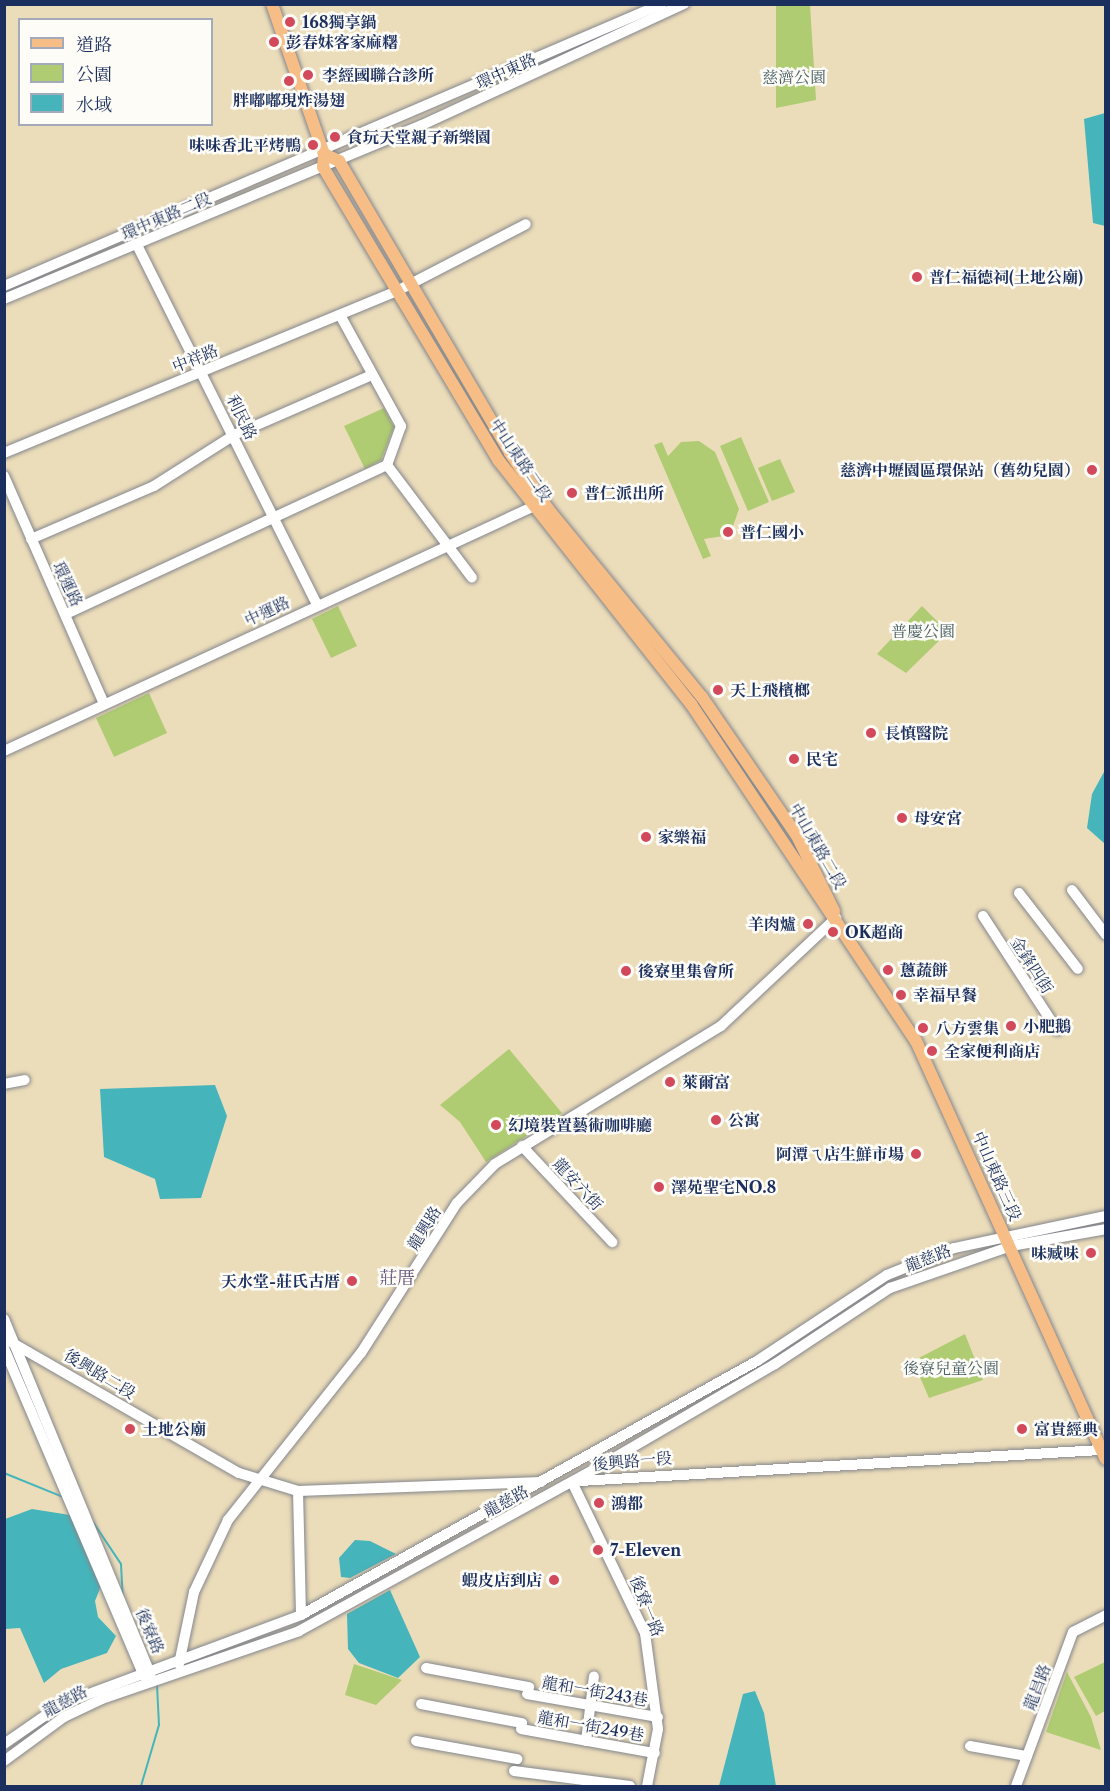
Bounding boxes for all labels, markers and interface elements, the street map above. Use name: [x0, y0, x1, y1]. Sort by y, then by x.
place label: 168獨享鍋: [302, 12, 377, 32]
marker: 168獨享鍋: [283, 15, 297, 29]
legend: [18, 18, 213, 126]
place label: 彭春妹客家麻糬: [286, 32, 398, 52]
text: 道路: [76, 34, 112, 56]
marker: 彭春妹客家麻糬: [267, 35, 281, 49]
street label: 環中東路: [473, 49, 539, 93]
text: 公園: [76, 64, 112, 86]
place label: 李經國聯合診所: [322, 65, 434, 85]
marker: 李經國聯合診所: [299, 66, 317, 84]
park label: 慈濟公園: [762, 67, 826, 87]
marker: 胖嘟嘟現炸湯翅: [282, 74, 296, 88]
place label: 胖嘟嘟現炸湯翅: [233, 90, 345, 110]
text: 水域: [76, 94, 112, 116]
place label: 食玩天堂親子新樂園: [347, 127, 491, 147]
marker: 食玩天堂親子新樂園: [328, 130, 342, 144]
place label: 味味香北平烤鴨: [189, 135, 301, 155]
marker: 味味香北平烤鴨: [306, 138, 320, 152]
street label: 環中東路二段: [118, 188, 214, 244]
place label: 普仁福德祠(土地公廟): [929, 267, 1083, 287]
marker: 普仁福德祠(土地公廟): [910, 270, 924, 284]
street label: 中祥路: [169, 340, 221, 376]
street label: 利民路: [223, 391, 261, 443]
street label: 中山東路二段: [486, 415, 556, 505]
place label: 慈濟中壢園區環保站（舊幼兒園）: [840, 460, 1080, 480]
marker: 慈濟中壢園區環保站（舊幼兒園）: [1085, 463, 1099, 477]
place label: 普仁派出所: [584, 483, 664, 503]
marker: 普仁派出所: [565, 486, 579, 500]
place label: 普仁國小: [740, 522, 804, 542]
marker: 普仁國小: [721, 525, 735, 539]
street label: 環運路: [49, 558, 87, 610]
street label: 中運路: [241, 592, 293, 630]
park label: 普慶公園: [891, 621, 955, 641]
place label: 天上飛檳榔: [730, 680, 810, 700]
marker: 天上飛檳榔: [711, 683, 725, 697]
place label: 長慎醫院: [884, 723, 948, 743]
marker: 長慎醫院: [862, 724, 880, 742]
place label: 民宅: [806, 749, 838, 769]
marker: 民宅: [787, 752, 801, 766]
street label: 中山東路二段: [786, 800, 850, 892]
place label: 母安宮: [914, 808, 962, 828]
marker: 母安宮: [895, 811, 909, 825]
place label: 家樂福: [658, 827, 706, 847]
marker: 家樂福: [639, 830, 653, 844]
place label: 羊肉爐: [748, 914, 796, 934]
marker: 羊肉爐: [801, 917, 815, 931]
place label: OK超商: [845, 922, 903, 942]
marker: OK超商: [826, 925, 840, 939]
street label: 金鋒四街: [1007, 933, 1057, 997]
place label: 蔥蔬餅: [900, 960, 948, 980]
place label: 後寮里集會所: [638, 961, 734, 981]
marker: 蔥蔬餅: [881, 963, 895, 977]
marker: 後寮里集會所: [619, 964, 633, 978]
place label: 幸福早餐: [913, 985, 977, 1005]
marker: 幸福早餐: [894, 988, 908, 1002]
place label: 小肥鵝: [1023, 1016, 1071, 1036]
place label: 八方雲集: [935, 1018, 999, 1038]
marker: 小肥鵝: [1004, 1019, 1018, 1033]
marker: 八方雲集: [916, 1021, 930, 1035]
place label: 全家便利商店: [944, 1041, 1040, 1061]
marker: 全家便利商店: [925, 1044, 939, 1058]
place label: 萊爾富: [682, 1072, 730, 1092]
marker: 萊爾富: [663, 1075, 677, 1089]
place label: 公寓: [728, 1110, 760, 1130]
marker: 公寓: [709, 1113, 723, 1127]
place label: 幻境裝置藝術咖啡廳: [508, 1115, 652, 1135]
marker: 幻境裝置藝術咖啡廳: [489, 1118, 503, 1132]
street label: 中山東路三段: [969, 1128, 1025, 1224]
place label: 阿潭ㄟ店生鮮市場: [776, 1144, 904, 1164]
marker: 阿潭ㄟ店生鮮市場: [909, 1147, 923, 1161]
street label: 龍安六街: [549, 1154, 607, 1214]
place label: 澤苑聖宅NO.8: [671, 1177, 776, 1197]
marker: 澤苑聖宅NO.8: [652, 1180, 666, 1194]
street label: 龍興路: [403, 1203, 445, 1253]
street label: 龍慈路: [902, 1240, 954, 1276]
place label: 味臧味: [1031, 1243, 1079, 1263]
marker: 味臧味: [1084, 1246, 1098, 1260]
district label: 莊厝: [379, 1267, 415, 1289]
place label: 天水堂-莊氏古厝: [221, 1271, 340, 1291]
marker: 天水堂-莊氏古厝: [345, 1274, 359, 1288]
street label: 後興路二段: [61, 1345, 139, 1403]
park label: 後寮兒童公園: [903, 1358, 999, 1378]
place label: 土地公廟: [142, 1419, 206, 1439]
place label: 富貴經典: [1034, 1419, 1098, 1439]
marker: 土地公廟: [123, 1422, 137, 1436]
marker: 富貴經典: [1015, 1422, 1029, 1436]
street label: 後興路一段: [591, 1448, 673, 1474]
street label: 龍慈路: [480, 1481, 532, 1521]
place label: 鴻都: [611, 1493, 643, 1513]
marker: 鴻都: [592, 1496, 606, 1510]
place label: 7-Eleven: [610, 1540, 681, 1560]
marker: 7-Eleven: [591, 1543, 605, 1557]
place label: 蝦皮店到店: [462, 1570, 542, 1590]
marker: 蝦皮店到店: [547, 1573, 561, 1587]
street label: 後寮一路: [626, 1573, 668, 1639]
street label: 後寮路: [132, 1605, 168, 1657]
street label: 龍昌路: [1019, 1661, 1055, 1713]
street label: 龍和一街243巷: [541, 1672, 649, 1710]
street label: 龍慈路: [39, 1681, 91, 1721]
street label: 龍和一街249巷: [536, 1707, 646, 1745]

